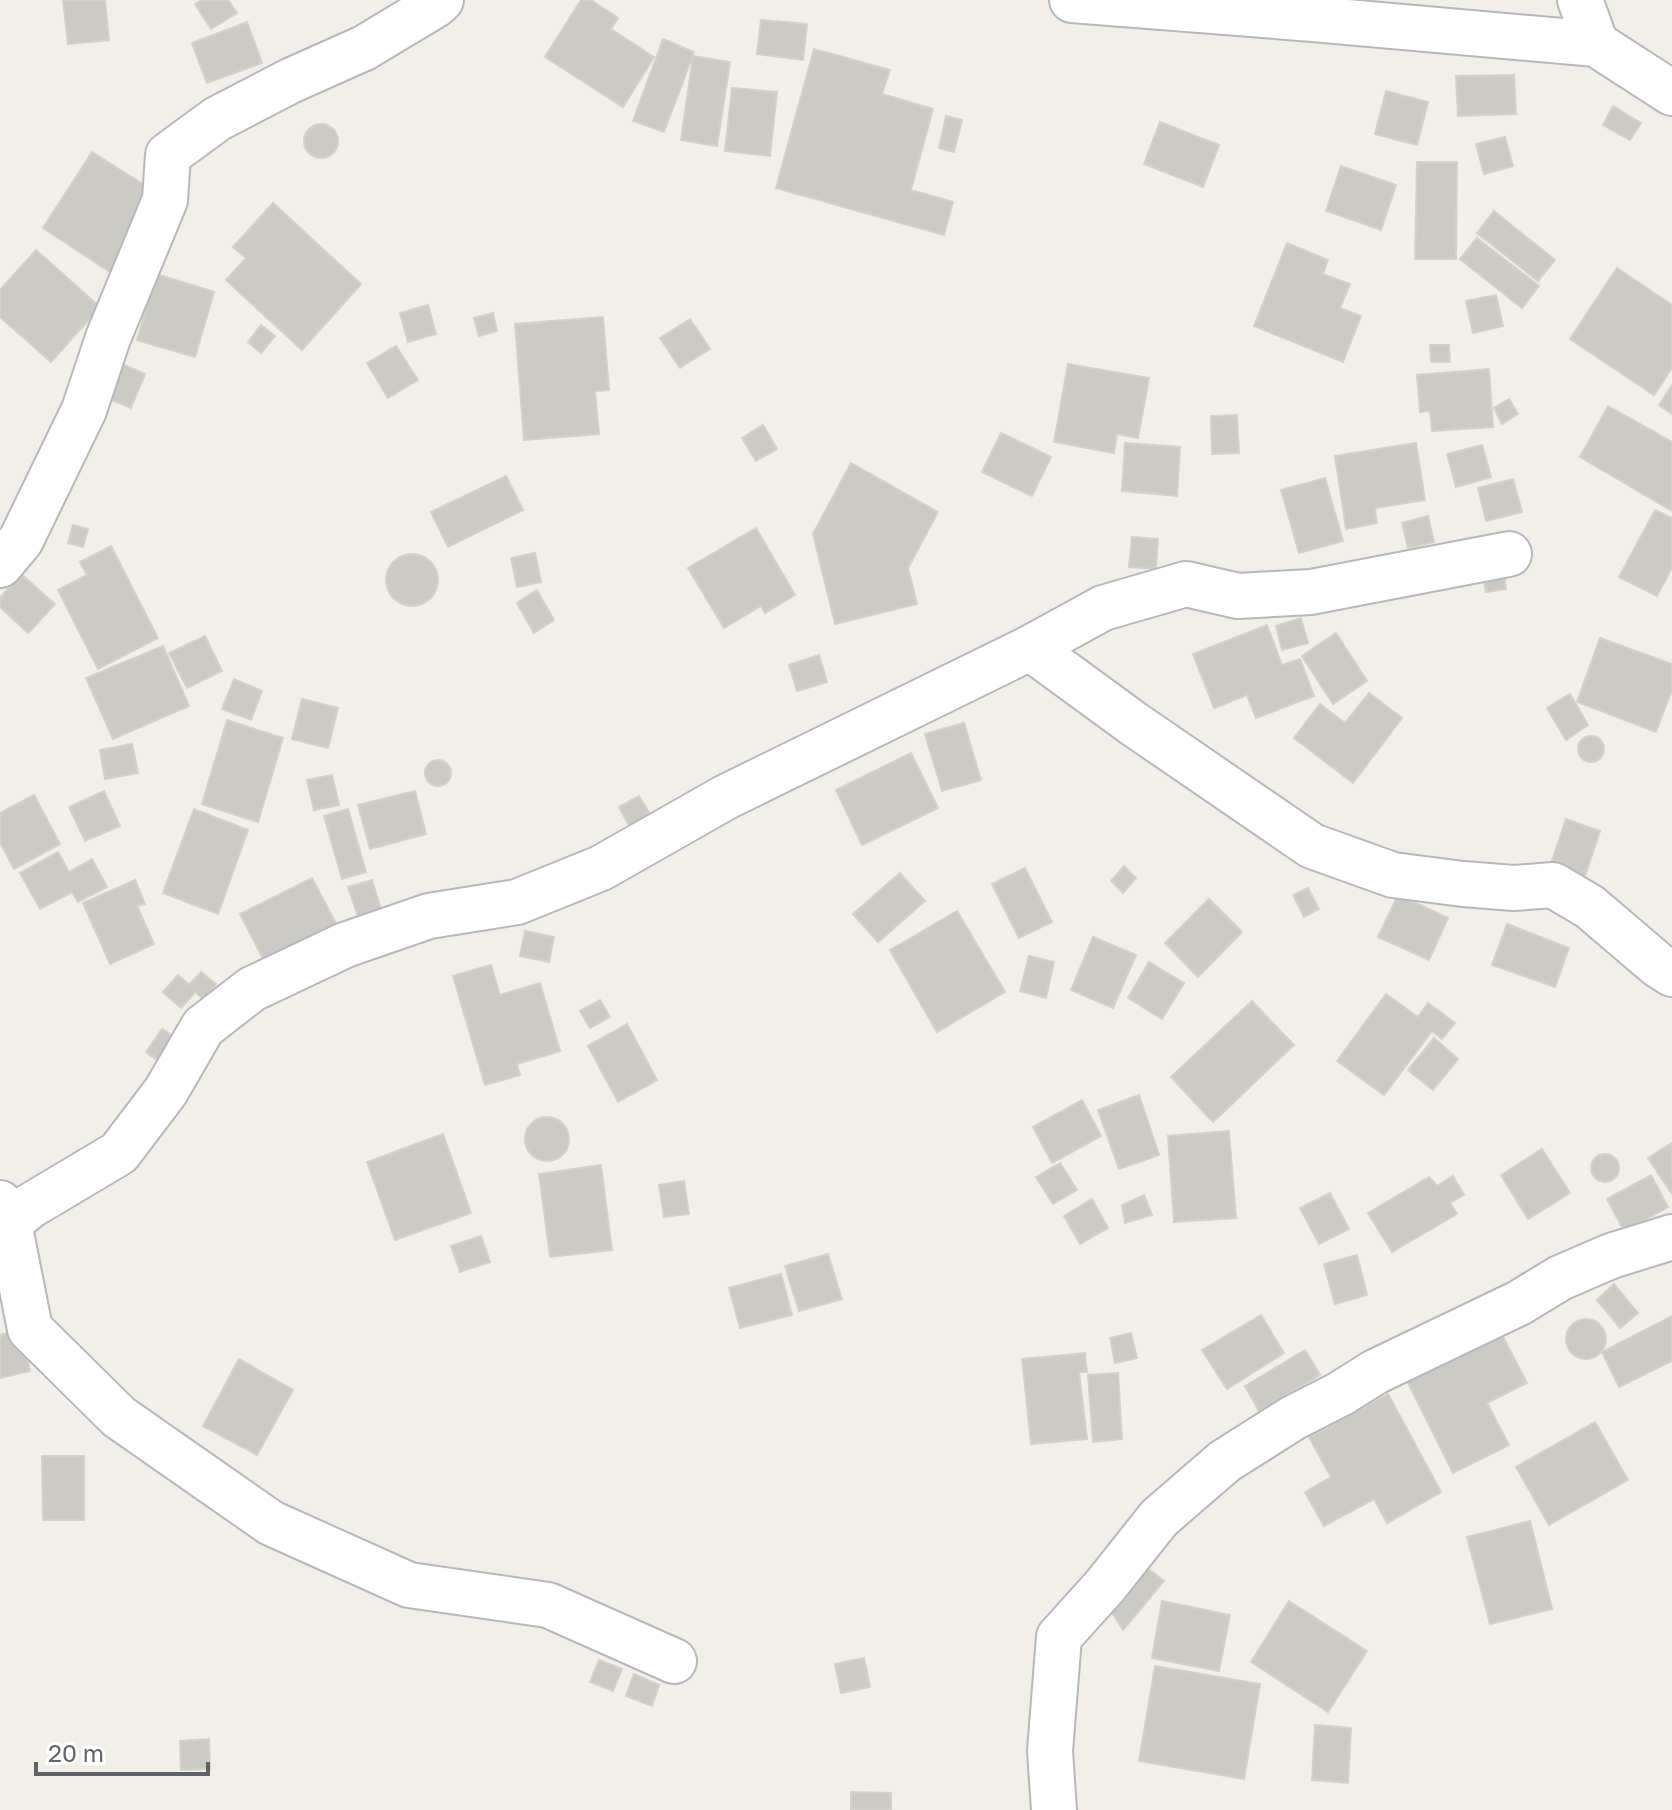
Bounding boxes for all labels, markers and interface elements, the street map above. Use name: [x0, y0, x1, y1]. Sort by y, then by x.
scale bar: [36, 1726, 208, 1776]
text: 20 m: [48, 1738, 104, 1767]

